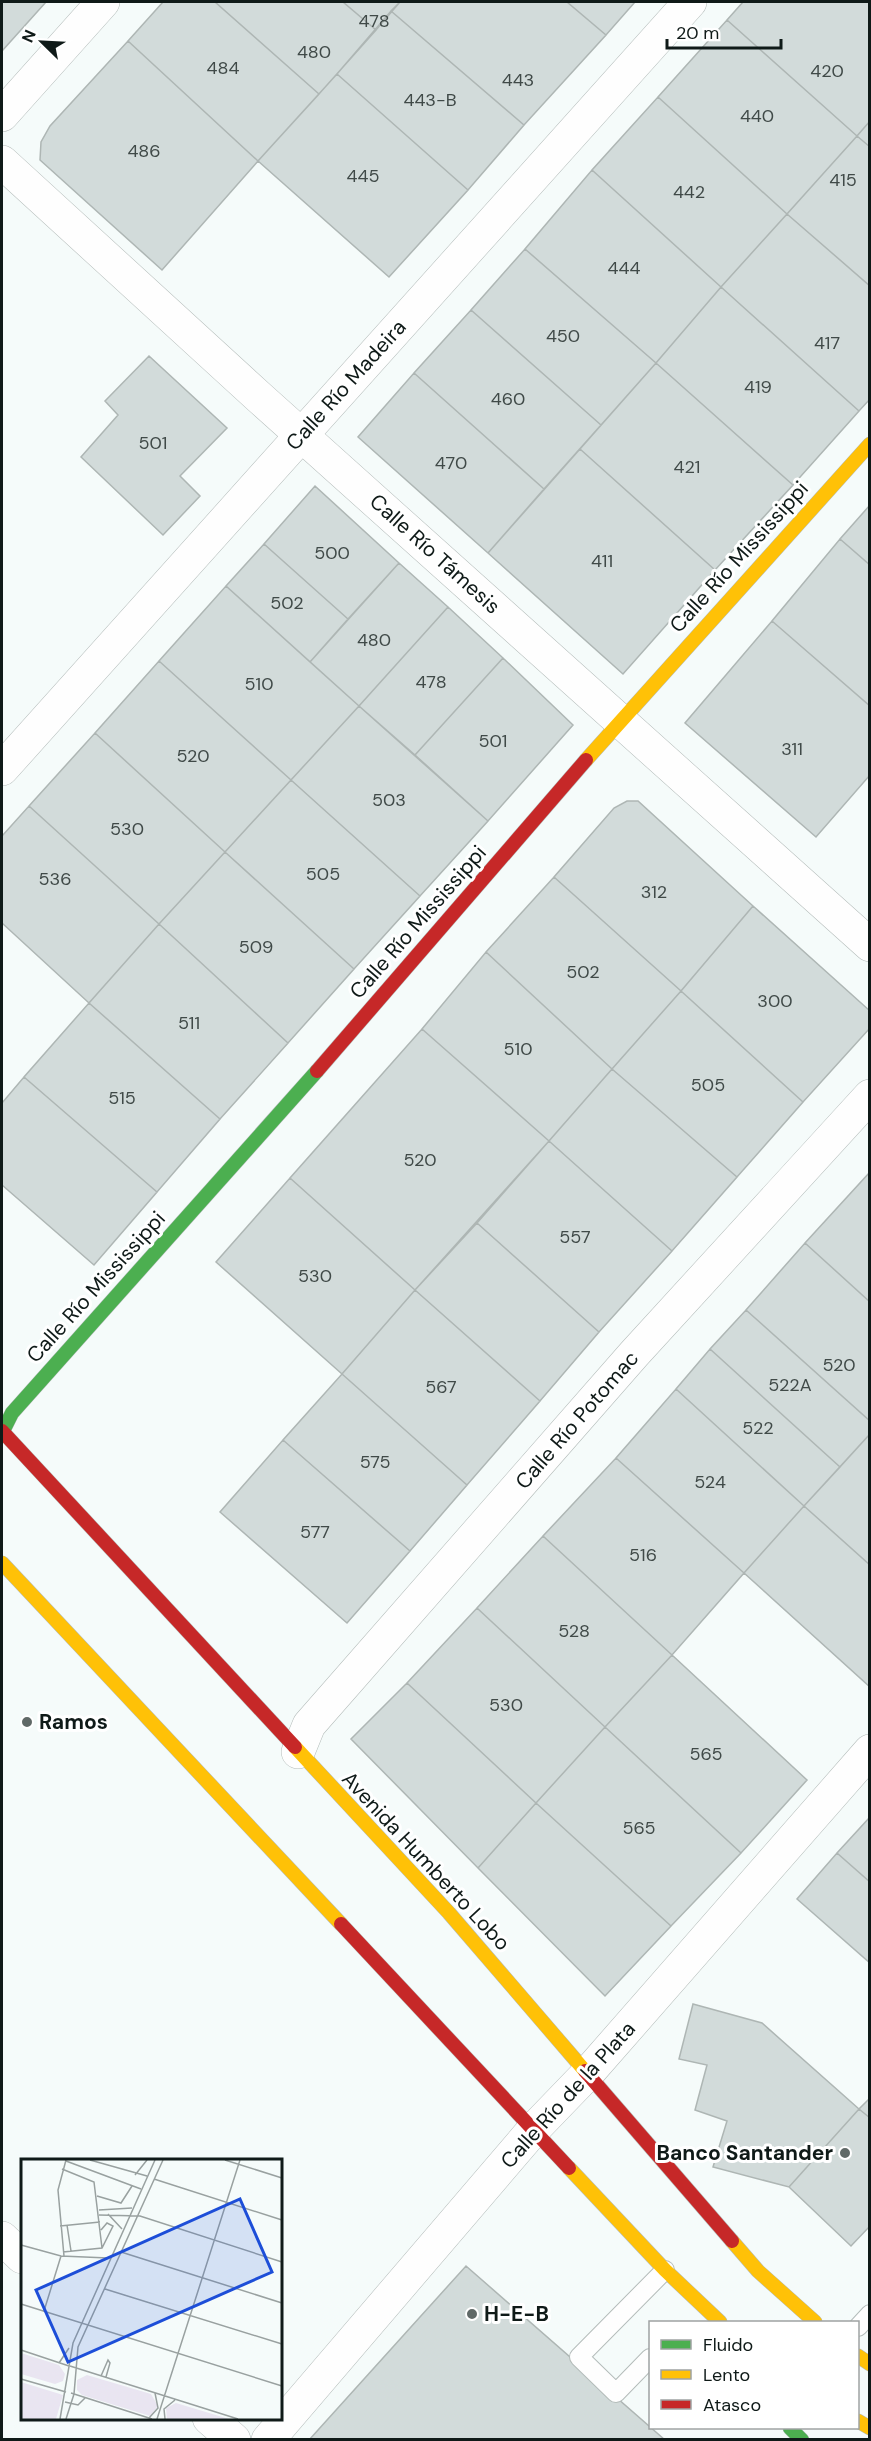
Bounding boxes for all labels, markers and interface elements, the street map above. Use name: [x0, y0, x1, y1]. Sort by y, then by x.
house number: 478: [358, 9, 390, 33]
north arrow: [12, 12, 72, 72]
scale bar: [667, 12, 781, 50]
text: 20 m: [676, 21, 719, 45]
text: N: [17, 27, 41, 46]
house number: 480: [297, 40, 331, 64]
house number: 484: [207, 56, 239, 80]
house number: 420: [810, 59, 844, 83]
house number: 443: [502, 68, 534, 92]
house number: 443-B: [403, 88, 457, 112]
house number: 440: [740, 104, 774, 128]
house number: 486: [127, 139, 161, 163]
house number: 445: [347, 164, 379, 188]
house number: 415: [829, 168, 857, 192]
house number: 442: [673, 180, 705, 204]
house number: 444: [608, 256, 640, 280]
street label: Calle Río Madeira: [280, 314, 412, 456]
house number: 450: [546, 324, 580, 348]
house number: 417: [814, 331, 840, 355]
house number: 419: [744, 375, 772, 399]
house number: 460: [491, 387, 525, 411]
house number: 501: [139, 431, 167, 455]
house number: 470: [435, 451, 467, 475]
house number: 421: [674, 455, 700, 479]
street label: Calle Río Mississippi: [663, 475, 815, 639]
street label: Calle Río Támesis: [364, 488, 506, 620]
house number: 500: [314, 541, 350, 565]
house number: 411: [591, 549, 613, 573]
house number: 502: [270, 591, 304, 615]
house number: 480: [357, 628, 391, 652]
house number: 478: [415, 670, 447, 694]
house number: 510: [245, 672, 273, 696]
house number: 501: [479, 729, 507, 753]
house number: 311: [781, 737, 803, 761]
house number: 520: [176, 744, 210, 768]
house number: 503: [372, 788, 406, 812]
house number: 530: [110, 817, 144, 841]
street label: Calle Río Mississippi: [344, 839, 492, 1005]
house number: 505: [306, 862, 340, 886]
house number: 536: [39, 867, 71, 891]
house number: 312: [641, 880, 667, 904]
house number: 509: [239, 935, 273, 959]
house number: 502: [566, 960, 600, 984]
house number: 300: [757, 989, 793, 1013]
house number: 511: [178, 1011, 200, 1035]
house number: 510: [504, 1037, 532, 1061]
house number: 505: [691, 1073, 725, 1097]
house number: 515: [108, 1086, 136, 1110]
house number: 520: [403, 1148, 437, 1172]
street label: Calle Río Mississippi: [20, 1205, 172, 1369]
house number: 557: [559, 1225, 591, 1249]
house number: 530: [298, 1264, 332, 1288]
street label: Calle Río Potomac: [509, 1345, 645, 1495]
house number: 520: [822, 1353, 856, 1377]
house number: 522A: [768, 1373, 812, 1397]
house number: 567: [425, 1375, 457, 1399]
house number: 522: [742, 1416, 774, 1440]
house number: 575: [360, 1450, 390, 1474]
house number: 524: [694, 1470, 726, 1494]
house number: 577: [300, 1520, 330, 1544]
house number: 516: [629, 1543, 657, 1567]
house number: 528: [558, 1619, 590, 1643]
house number: 530: [489, 1693, 523, 1717]
place label: Ramos: [39, 1708, 108, 1736]
marker: Ramos: [20, 1715, 34, 1729]
house number: 565: [690, 1742, 722, 1766]
street label: Avenida Humberto Lobo: [336, 1765, 516, 1957]
house number: 565: [623, 1816, 655, 1840]
street label: Calle Río de la Plata: [494, 2016, 642, 2174]
place label: Banco Santander: [657, 2139, 833, 2167]
marker: Banco Santander: [838, 2146, 852, 2160]
inset map: [21, 2159, 282, 2420]
place label: H-E-B: [484, 2300, 549, 2328]
marker: H-E-B: [465, 2307, 479, 2321]
legend: [649, 2321, 859, 2429]
text: Fluido: [703, 2333, 753, 2357]
text: Lento: [703, 2363, 750, 2387]
text: Atasco: [703, 2393, 761, 2417]

